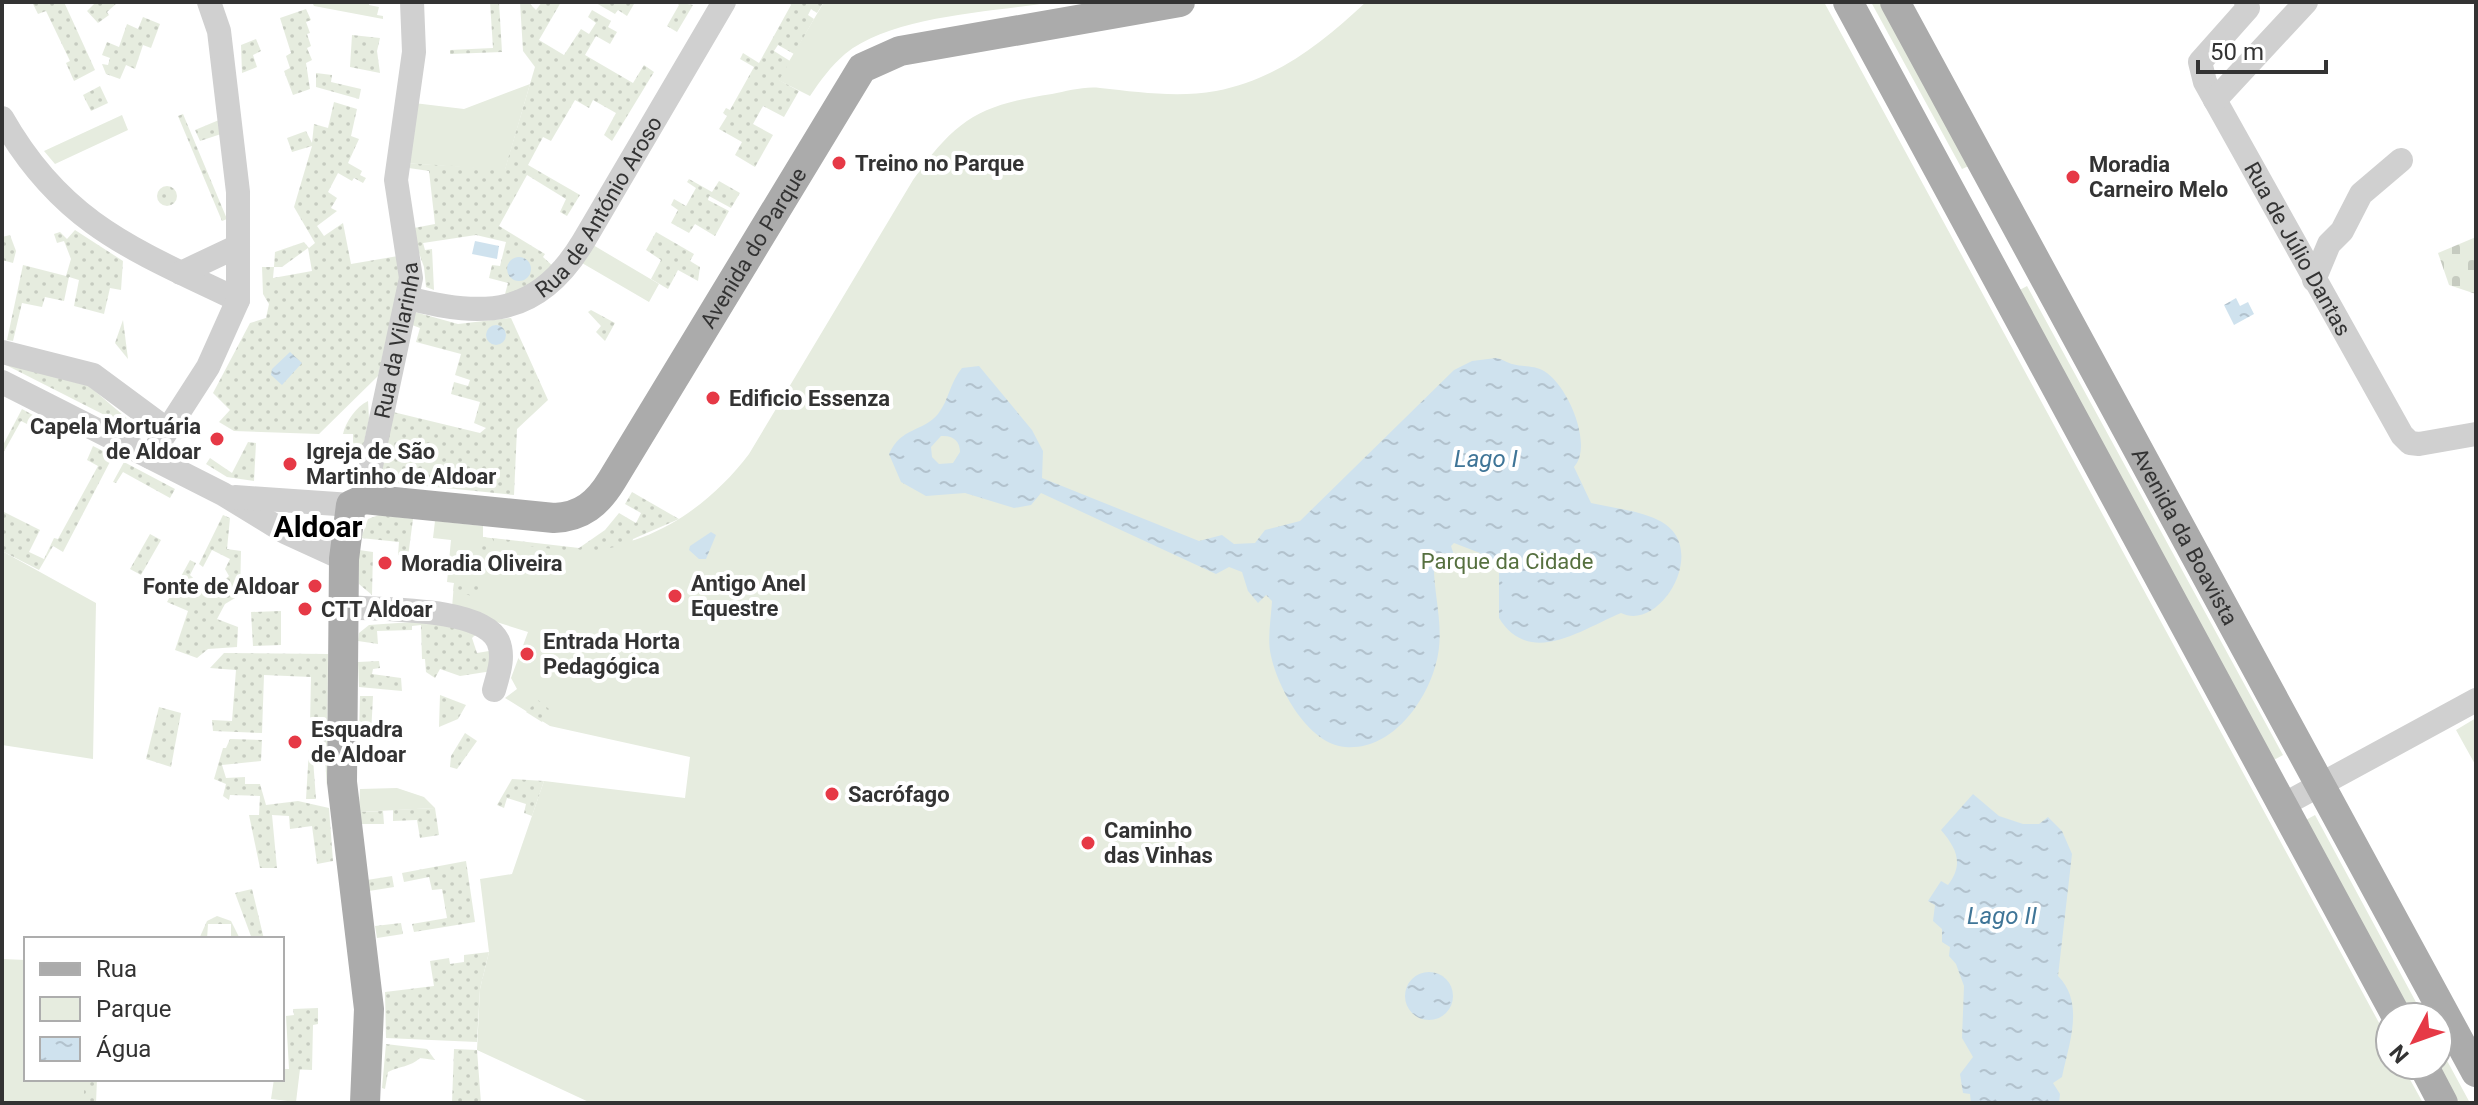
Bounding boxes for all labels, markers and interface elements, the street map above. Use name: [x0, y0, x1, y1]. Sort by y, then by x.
scale bar: [2198, 24, 2326, 74]
text: 50 m: [2210, 38, 2264, 66]
street label: Rua de António Aroso: [530, 111, 667, 302]
place label: Treino no Parque: [855, 151, 1024, 176]
place label: Moradia Carneiro Melo: [2089, 152, 2228, 202]
marker: Treino no Parque: [830, 154, 848, 172]
street label: Rua de Júlio Dantas: [2240, 157, 2356, 340]
street label: Avenida do Parque: [695, 163, 811, 332]
marker: Moradia Carneiro Melo: [2064, 168, 2082, 186]
street label: Rua da Vilarinha: [369, 261, 424, 421]
place label: Edificio Essenza: [729, 386, 890, 411]
marker: Edificio Essenza: [704, 389, 722, 407]
place label: Capela Mortuária de Aldoar: [30, 414, 201, 464]
marker: Capela Mortuária de Aldoar: [208, 430, 226, 448]
place label: Igreja de São Martinho de Aldoar: [306, 439, 496, 489]
street label: Avenida da Boavista: [2127, 443, 2243, 629]
water label: Lago I: [1454, 445, 1519, 473]
marker: Igreja de São Martinho de Aldoar: [281, 455, 299, 473]
district label: Aldoar: [274, 509, 362, 544]
park label: Parque da Cidade: [1421, 549, 1593, 574]
place label: Moradia Oliveira: [401, 551, 563, 576]
marker: Moradia Oliveira: [376, 554, 394, 572]
place label: Antigo Anel Equestre: [691, 571, 806, 621]
place label: Fonte de Aldoar: [143, 574, 299, 599]
marker: Fonte de Aldoar: [306, 577, 324, 595]
marker: Antigo Anel Equestre: [666, 587, 684, 605]
place label: CTT Aldoar: [321, 597, 433, 622]
marker: CTT Aldoar: [296, 600, 314, 618]
place label: Entrada Horta Pedagógica: [543, 629, 680, 679]
marker: Entrada Horta Pedagógica: [518, 645, 536, 663]
place label: Esquadra de Aldoar: [311, 717, 406, 767]
marker: Esquadra de Aldoar: [286, 733, 304, 751]
place label: Sacrófago: [848, 782, 950, 807]
marker: Sacrófago: [823, 785, 841, 803]
place label: Caminho das Vinhas: [1104, 818, 1213, 868]
marker: Caminho das Vinhas: [1079, 834, 1097, 852]
water label: Lago II: [1967, 902, 2038, 930]
legend: [24, 937, 284, 1081]
text: Rua: [96, 955, 137, 983]
text: Parque: [96, 995, 172, 1023]
north arrow: [2374, 1001, 2454, 1081]
text: Água: [96, 1035, 151, 1063]
text: N: [2385, 1040, 2414, 1068]

